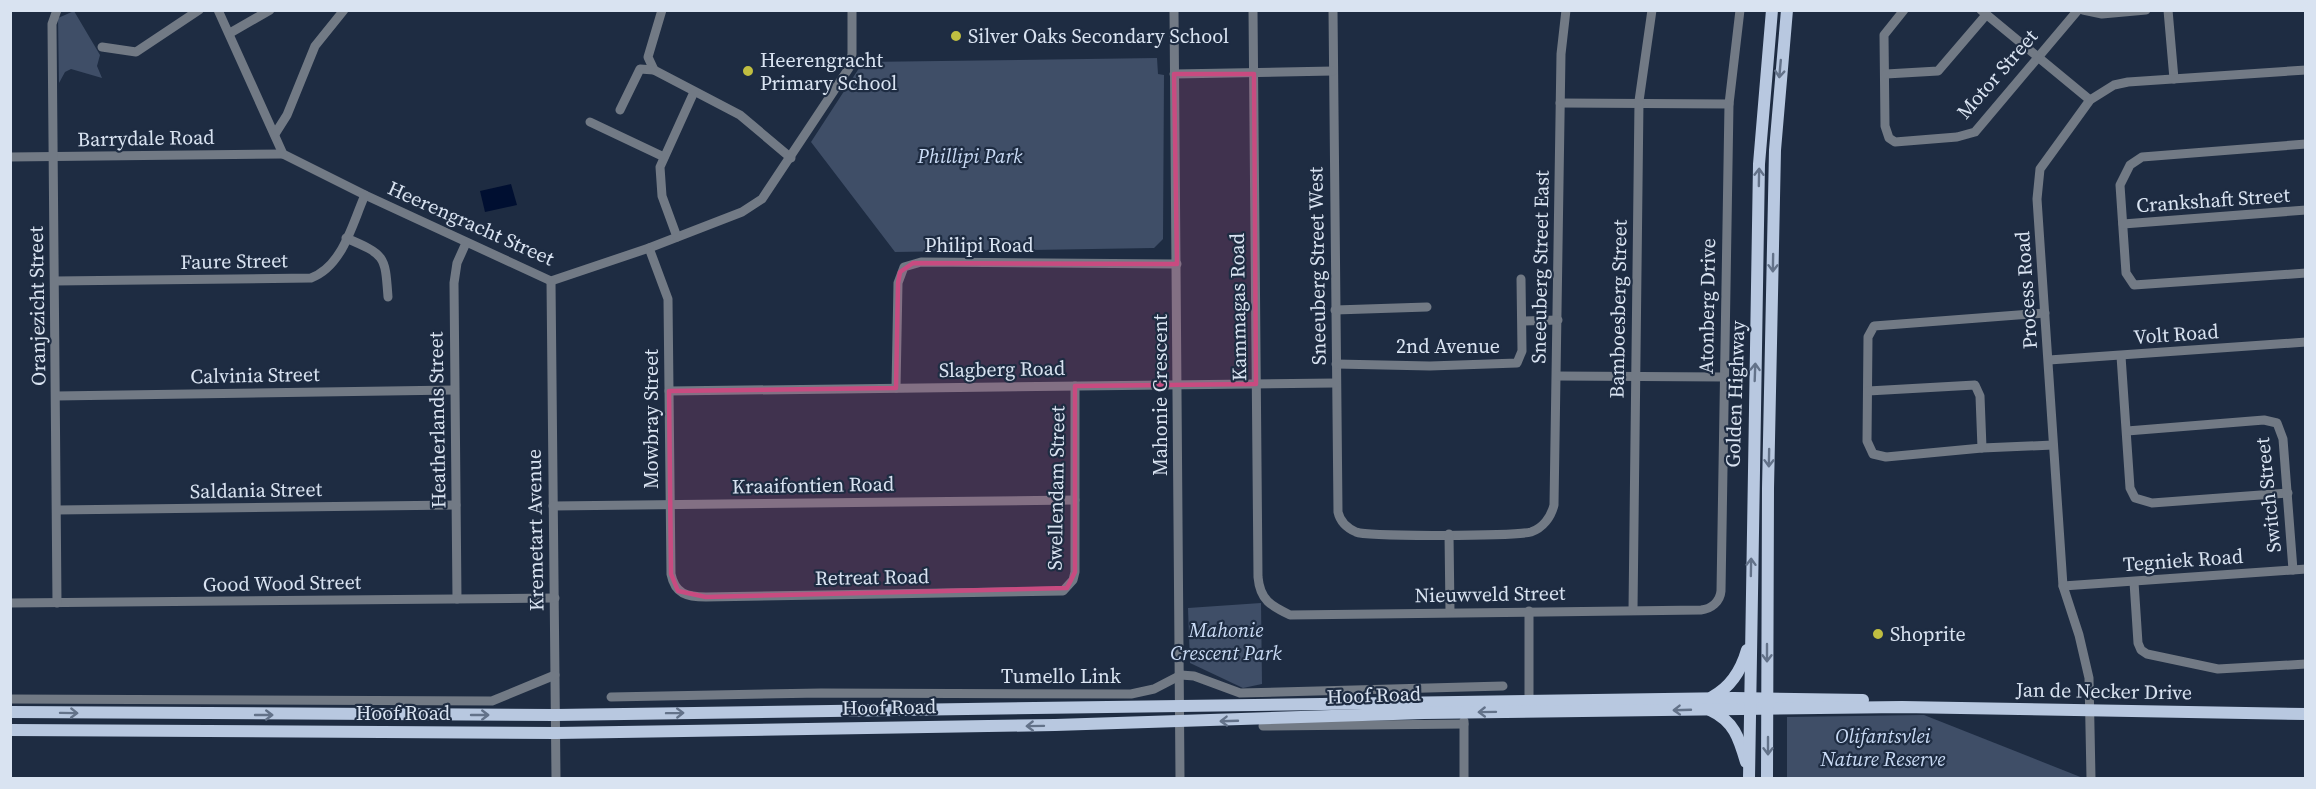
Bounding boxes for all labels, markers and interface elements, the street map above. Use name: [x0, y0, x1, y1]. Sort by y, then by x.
place label: Silver Oaks Secondary School: [968, 22, 1229, 50]
street label: Motor Street: [1950, 23, 2044, 125]
marker: Silver Oaks Secondary School: [949, 29, 963, 43]
place label: Heerengracht Primary School: [760, 46, 897, 97]
one-way arrow: [1774, 58, 1785, 78]
marker: Heerengracht Primary School: [741, 64, 755, 78]
street label: Barrydale Road: [77, 123, 215, 153]
park label: Phillipi Park: [917, 142, 1023, 170]
street label: Sneeuberg Street West: [1301, 166, 1333, 365]
one-way arrow: [1753, 167, 1764, 187]
street label: Sneeuberg Street East: [1524, 170, 1556, 364]
street label: Heerengracht Street: [383, 174, 559, 272]
street label: Crankshaft Street: [2135, 181, 2291, 219]
street label: Bamboesberg Street: [1602, 219, 1634, 399]
street label: Oranjezicht Street: [22, 225, 52, 386]
street label: Process Road: [2008, 229, 2044, 350]
street label: Philipi Road: [924, 231, 1034, 259]
street label: Kammagas Road: [1223, 232, 1253, 381]
street label: Atonberg Drive: [1692, 238, 1722, 374]
street label: Faure Street: [180, 246, 288, 276]
one-way arrow: [1767, 253, 1779, 273]
street label: Mahonie Crescent: [1146, 314, 1174, 476]
street label: Volt Road: [2132, 317, 2220, 351]
street label: Golden Highway: [1718, 319, 1752, 468]
street label: Heatherlands Street: [421, 331, 453, 509]
street label: 2nd Avenue: [1396, 332, 1500, 360]
street label: Mowbray Street: [637, 349, 665, 489]
street label: Slagberg Road: [939, 354, 1066, 384]
street label: Calvinia Street: [190, 360, 320, 390]
one-way arrow: [1750, 362, 1761, 382]
street label: Swellendam Street: [1041, 405, 1071, 571]
street label: Switch Street: [2248, 436, 2288, 554]
one-way arrow: [1763, 448, 1775, 468]
street label: Kremetart Avenue: [520, 449, 550, 611]
street label: Kraaifontien Road: [732, 470, 895, 500]
street label: Saldania Street: [190, 475, 323, 505]
street label: Tegniek Road: [2122, 542, 2245, 578]
one-way arrow: [1745, 557, 1757, 577]
street label: Retreat Road: [815, 562, 930, 592]
street label: Good Wood Street: [203, 568, 362, 598]
street label: Nieuwveld Street: [1414, 579, 1566, 609]
park label: Mahonie Crescent Park: [1170, 616, 1282, 667]
place label: Shoprite: [1890, 620, 1966, 648]
marker: Shoprite: [1871, 627, 1885, 641]
one-way arrow: [1761, 643, 1773, 663]
street label: Tumello Link: [1001, 662, 1121, 690]
street label: Jan de Necker Drive: [2015, 675, 2192, 707]
street label: Hoof Road: [1326, 679, 1422, 711]
street label: Hoof Road: [842, 692, 937, 722]
street label: Hoof Road: [356, 699, 451, 727]
one-way arrow: [1673, 705, 1693, 716]
one-way arrow: [58, 707, 78, 719]
one-way arrow: [664, 707, 684, 718]
one-way arrow: [1478, 707, 1498, 718]
one-way arrow: [253, 709, 273, 721]
one-way arrow: [469, 709, 489, 721]
one-way arrow: [1220, 715, 1240, 726]
one-way arrow: [1025, 720, 1045, 732]
park label: Olifantsvlei Nature Reserve: [1820, 722, 1945, 773]
one-way arrow: [1762, 736, 1774, 756]

